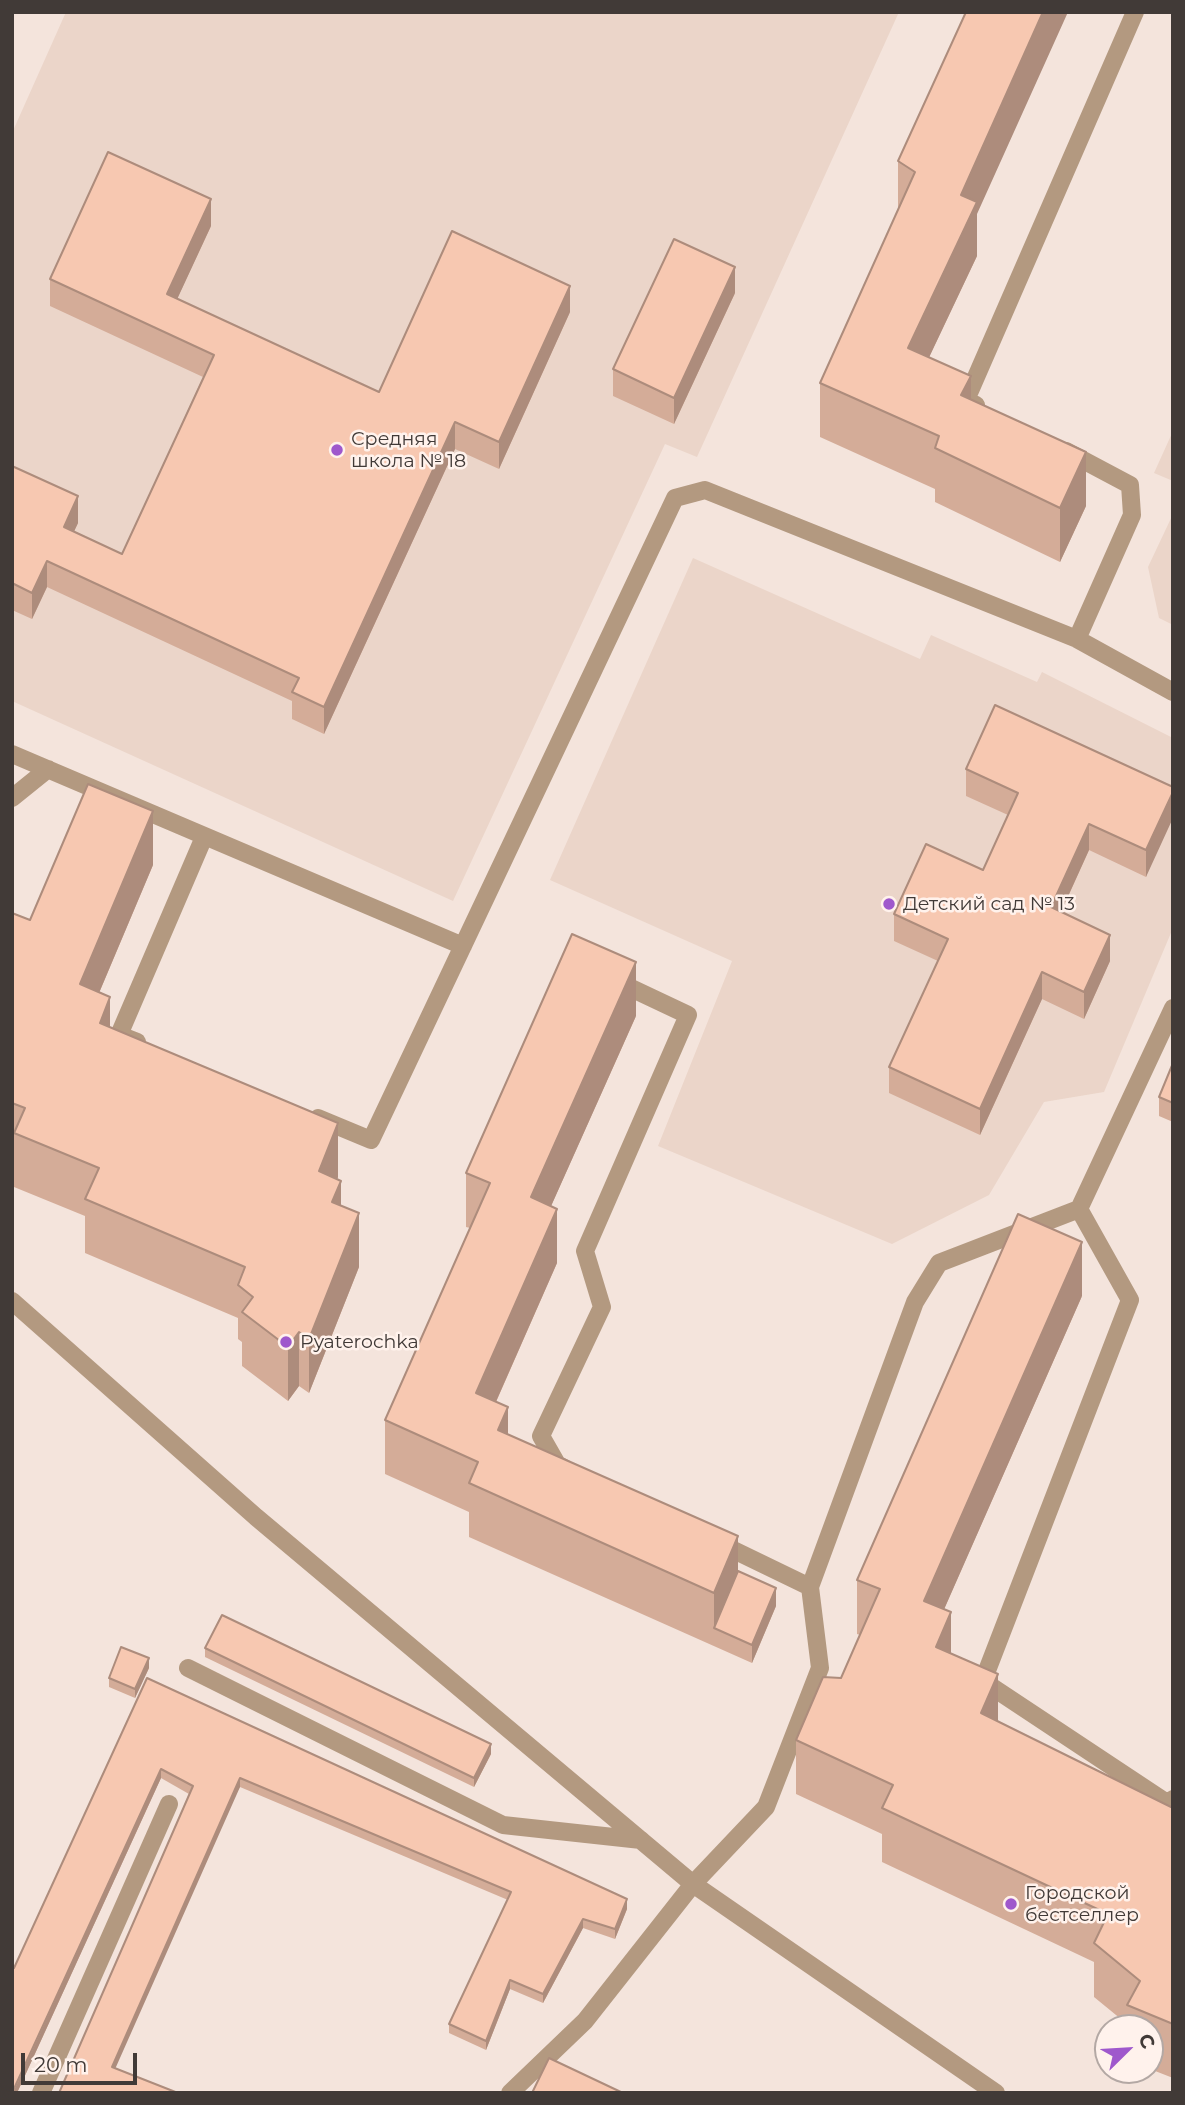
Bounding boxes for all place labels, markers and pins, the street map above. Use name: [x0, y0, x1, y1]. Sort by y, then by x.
place label: Средняя школа № 18: [351, 428, 466, 472]
marker: Средняя школа № 18: [329, 442, 345, 458]
place label: Детский сад № 13: [903, 893, 1075, 915]
marker: Детский сад № 13: [881, 896, 897, 912]
place label: Pyaterochka: [300, 1331, 419, 1353]
marker: Pyaterochka: [278, 1334, 294, 1350]
place label: Городской бестселлер: [1025, 1882, 1139, 1926]
marker: Городской бестселлер: [1003, 1896, 1019, 1912]

